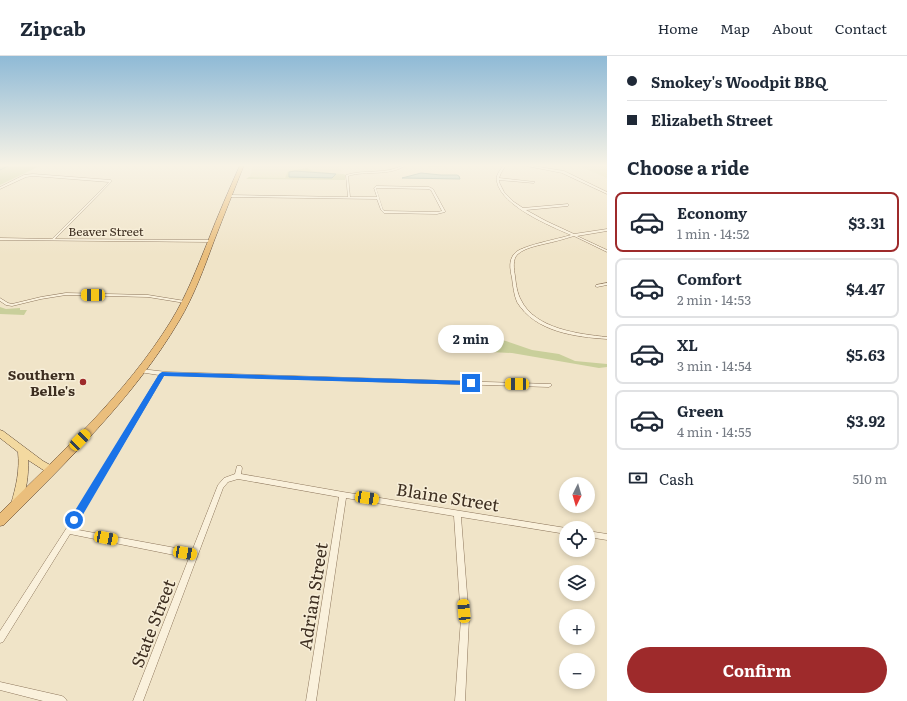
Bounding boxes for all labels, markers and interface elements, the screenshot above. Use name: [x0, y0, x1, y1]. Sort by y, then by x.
text: Zipcab: [20, 14, 86, 42]
text: Home: [658, 18, 698, 38]
text: Map: [720, 18, 750, 38]
text: About: [772, 18, 813, 38]
text: Contact: [835, 18, 887, 38]
text: Smokey's Woodpit BBQ: [651, 70, 826, 93]
text: Elizabeth Street: [651, 108, 773, 131]
text: Choose a ride: [627, 154, 749, 181]
text: Economy: [677, 201, 747, 224]
icon: car: [629, 204, 665, 240]
text: $3.31: [848, 211, 885, 234]
street label: Beaver Street: [68, 222, 144, 240]
text: 1 min · 14:52: [677, 224, 749, 243]
text: Comfort: [677, 267, 742, 290]
icon: car: [629, 270, 665, 306]
text: $4.47: [846, 277, 885, 300]
car: [81, 289, 105, 301]
text: 2 min · 14:53: [677, 290, 751, 309]
callout: 2 min: [438, 325, 504, 353]
text: 2 min: [453, 329, 489, 348]
text: XL: [677, 333, 698, 356]
icon: car: [629, 336, 665, 372]
text: $5.63: [846, 343, 885, 366]
text: 3 min · 14:54: [677, 356, 752, 375]
place label: Southern Belle's: [8, 364, 75, 400]
route end: [462, 374, 480, 392]
marker: Southern Belle's: [78, 377, 88, 387]
car: [505, 378, 529, 390]
text: Green: [677, 399, 724, 422]
icon: car: [629, 402, 665, 438]
text: $3.92: [846, 409, 885, 432]
text: 4 min · 14:55: [677, 422, 751, 441]
car: [67, 427, 93, 453]
icon: cash: [627, 467, 649, 489]
text: Cash: [659, 467, 694, 490]
text: 510 m: [852, 469, 887, 488]
street label: Blaine Street: [395, 476, 501, 516]
north arrow: [559, 477, 595, 513]
map controls: [559, 477, 595, 689]
car: [354, 490, 380, 506]
route start: [65, 511, 83, 529]
button: locate: [559, 521, 595, 557]
car: [93, 530, 119, 546]
street label: Adrian Street: [291, 540, 333, 652]
car: [172, 545, 198, 561]
button: layers: [559, 565, 595, 601]
street label: State Street: [124, 575, 180, 671]
car: [457, 599, 471, 623]
button: +: [559, 609, 595, 645]
button: Confirm: [627, 647, 887, 693]
button: −: [559, 653, 595, 689]

